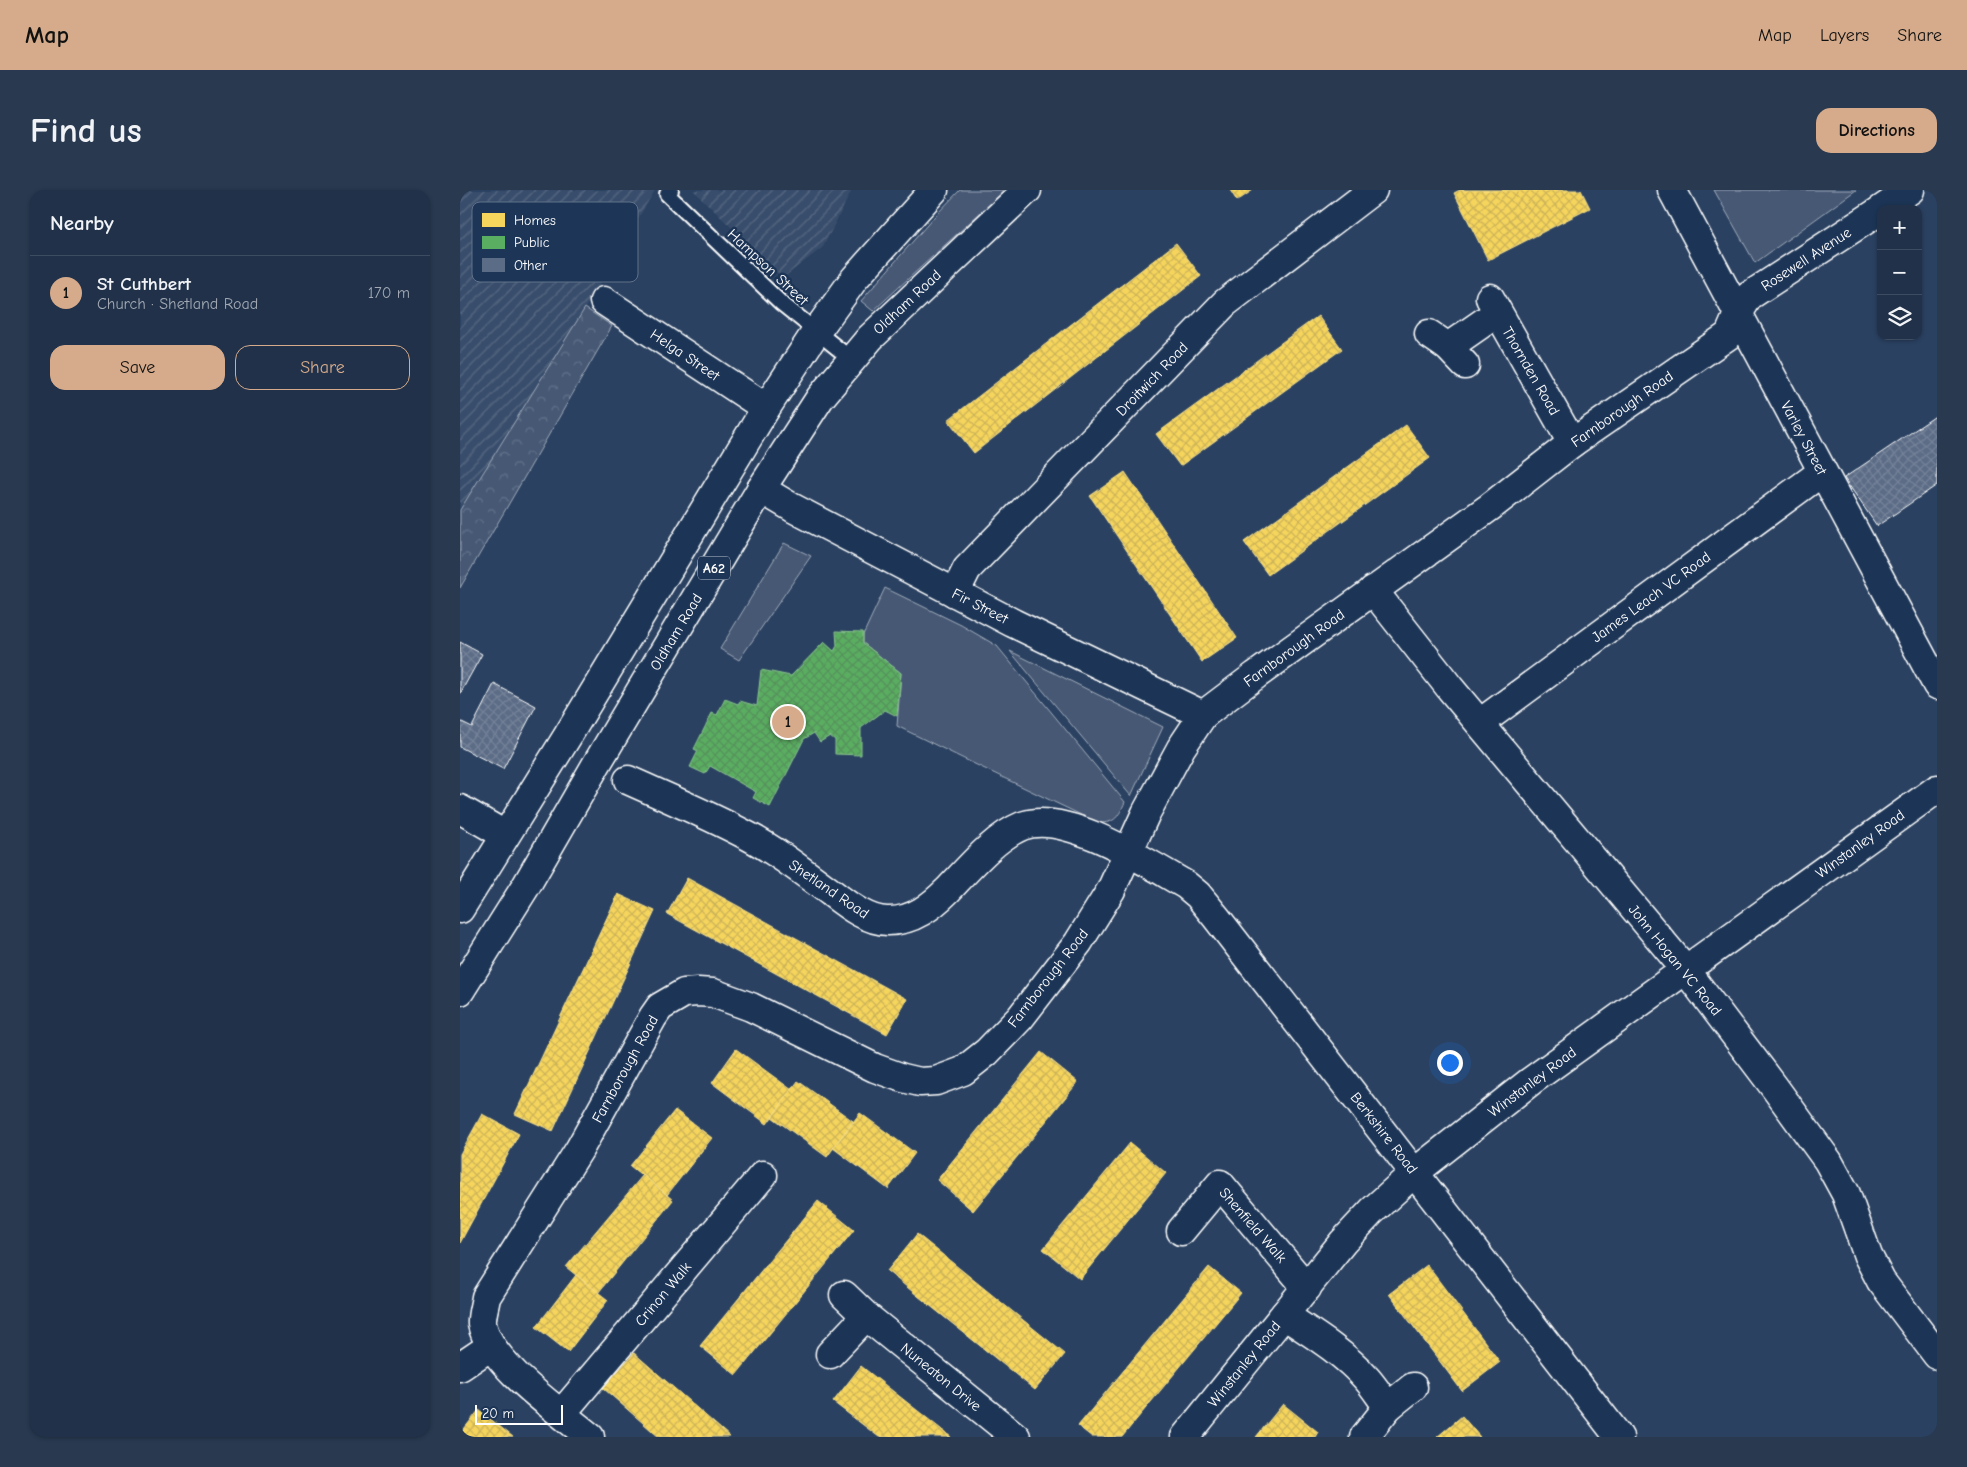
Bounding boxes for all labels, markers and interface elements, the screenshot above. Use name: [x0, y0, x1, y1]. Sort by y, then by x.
text: Map: [25, 21, 69, 49]
text: Map: [1758, 25, 1792, 46]
text: Layers: [1820, 25, 1869, 46]
text: Share: [1897, 25, 1942, 46]
button: Directions: [1816, 108, 1937, 153]
text: Find us: [30, 110, 142, 151]
legend: [472, 202, 638, 282]
map controls: [1877, 205, 1922, 340]
button: +: [1877, 205, 1922, 250]
text: Nearby: [50, 211, 114, 235]
text: Homes: [514, 212, 556, 229]
street label: Rosewell Avenue: [1758, 223, 1855, 295]
street label: Hampson Street: [724, 225, 813, 309]
text: Public: [514, 234, 550, 251]
button: −: [1877, 250, 1922, 295]
text: Other: [514, 257, 548, 274]
street label: Oldham Road: [869, 266, 945, 338]
text: St Cuthbert: [97, 273, 191, 295]
text: 1: [63, 284, 69, 302]
text: 170 m: [368, 284, 410, 302]
text: Church · Shetland Road: [97, 295, 258, 313]
button: layers: [1877, 295, 1922, 340]
street label: Thornden Road: [1498, 324, 1564, 418]
street label: Helga Street: [647, 325, 724, 385]
street label: Droitwich Road: [1112, 338, 1192, 420]
button: Save: [50, 345, 225, 390]
button: Share: [235, 345, 410, 390]
street label: Farnborough Road: [1568, 367, 1676, 451]
street label: Varley Street: [1777, 398, 1831, 479]
street label: James Leach VC Road: [1588, 548, 1714, 646]
road number: A62: [698, 556, 730, 579]
street label: Fir Street: [949, 584, 1012, 628]
street label: Oldham Road: [646, 590, 706, 674]
street label: Farnborough Road: [1240, 605, 1348, 691]
pin: 1: [772, 703, 804, 741]
street label: Winstanley Road: [1812, 806, 1908, 882]
street label: Shetland Road: [786, 856, 872, 922]
street label: John Hogan VC Road: [1625, 901, 1725, 1019]
street label: Farnborough Road: [1004, 925, 1092, 1031]
street label: Farnborough Road: [588, 1012, 662, 1126]
street label: Winstanley Road: [1484, 1043, 1580, 1121]
your location: [1437, 1050, 1463, 1076]
street label: Berkshire Road: [1347, 1089, 1421, 1177]
street label: Shenfield Walk: [1215, 1184, 1291, 1267]
street label: Crinon Walk: [631, 1258, 696, 1330]
street label: Winstanley Road: [1204, 1317, 1284, 1411]
street label: Nuneaton Drive: [897, 1339, 985, 1415]
scale bar: [475, 1402, 562, 1425]
text: 20 m: [482, 1405, 514, 1422]

